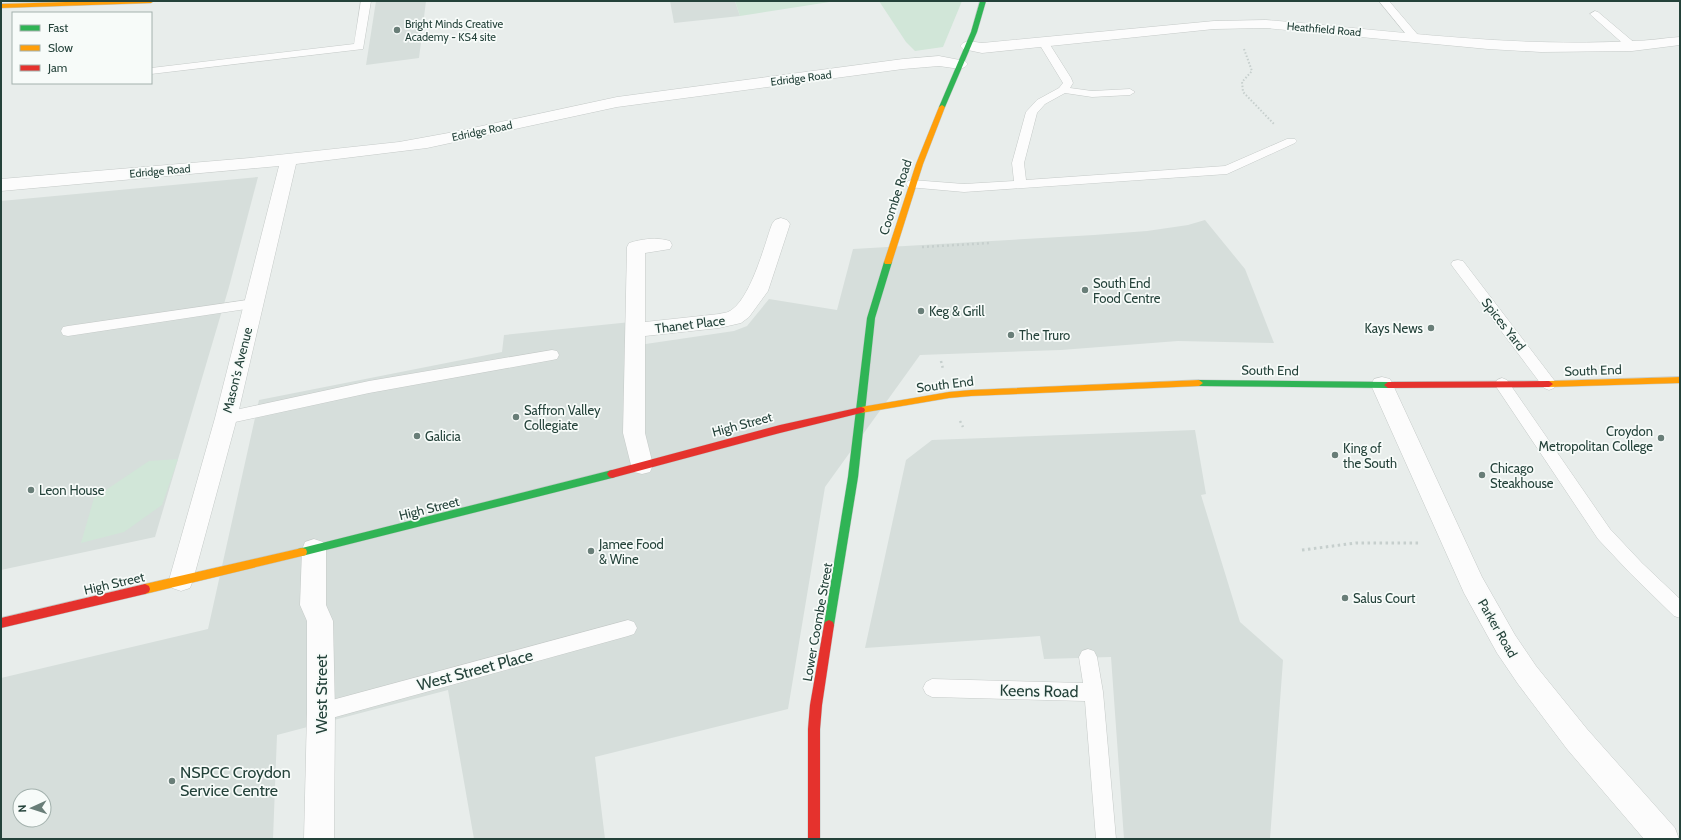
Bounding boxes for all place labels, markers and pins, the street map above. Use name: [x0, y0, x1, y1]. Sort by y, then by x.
place label: Bright Minds Creative Academy - KS4 site: [405, 17, 503, 44]
marker: Bright Minds Creative Academy - KS4 site: [392, 25, 402, 35]
place label: South End Food Centre: [1093, 275, 1161, 306]
marker: South End Food Centre: [1080, 285, 1090, 295]
place label: Keg & Grill: [929, 303, 985, 319]
marker: Keg & Grill: [916, 306, 926, 316]
place label: Kays News: [1364, 320, 1424, 336]
marker: Kays News: [1426, 323, 1436, 333]
place label: The Truro: [1019, 327, 1070, 343]
marker: The Truro: [1006, 330, 1016, 340]
place label: Saffron Valley Collegiate: [524, 402, 601, 433]
marker: Saffron Valley Collegiate: [511, 412, 521, 422]
place label: Croydon Metropolitan College: [1539, 423, 1653, 454]
place label: Galicia: [425, 428, 461, 444]
marker: Galicia: [412, 431, 422, 441]
marker: Croydon Metropolitan College: [1656, 433, 1666, 443]
place label: King of the South: [1343, 440, 1397, 471]
marker: King of the South: [1330, 450, 1340, 460]
place label: Chicago Steakhouse: [1490, 460, 1554, 491]
marker: Chicago Steakhouse: [1477, 470, 1487, 480]
place label: Leon House: [39, 482, 105, 498]
marker: Leon House: [26, 485, 36, 495]
place label: Jamee Food & Wine: [598, 536, 664, 567]
marker: Jamee Food & Wine: [586, 546, 596, 556]
place label: Salus Court: [1353, 590, 1416, 606]
marker: Salus Court: [1340, 593, 1350, 603]
place label: NSPCC Croydon Service Centre: [180, 763, 291, 800]
marker: NSPCC Croydon Service Centre: [167, 776, 177, 786]

